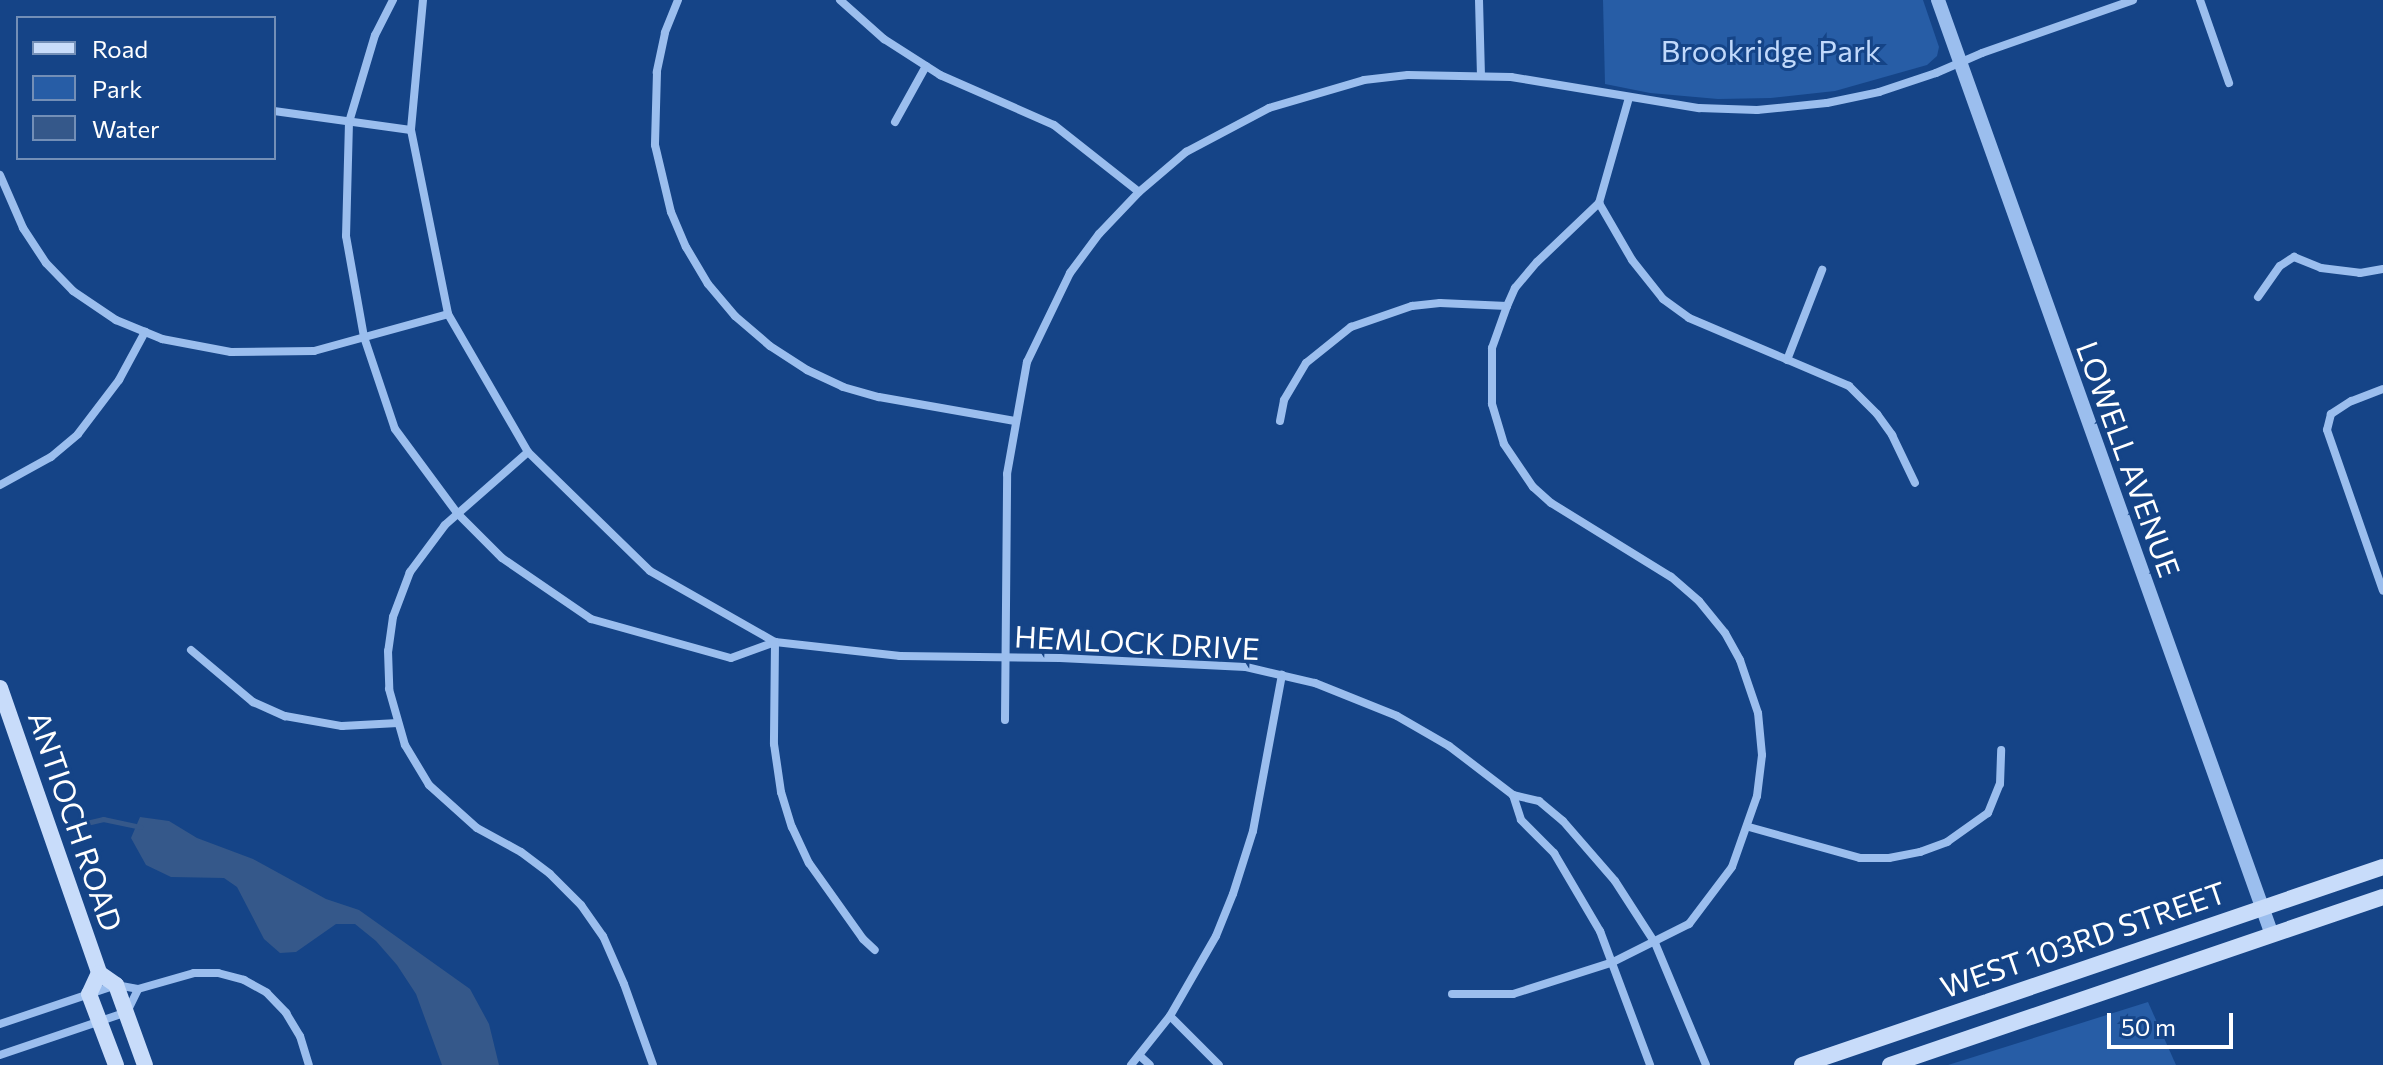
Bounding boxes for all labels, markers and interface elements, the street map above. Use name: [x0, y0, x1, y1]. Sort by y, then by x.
legend: [16, 16, 276, 160]
park label: Brookridge Park: [1661, 32, 1881, 68]
text: Road: [92, 34, 148, 63]
text: Park: [92, 74, 142, 103]
text: Water: [92, 114, 160, 143]
street label: LOWELL AVENUE: [2070, 336, 2188, 582]
street label: HEMLOCK DRIVE: [1013, 618, 1261, 666]
street label: ANTIOCH ROAD: [21, 706, 131, 936]
street label: WEST 103RD STREET: [1936, 873, 2230, 1005]
scale bar: [2111, 997, 2237, 1047]
text: 50 m: [2121, 1012, 2176, 1041]

